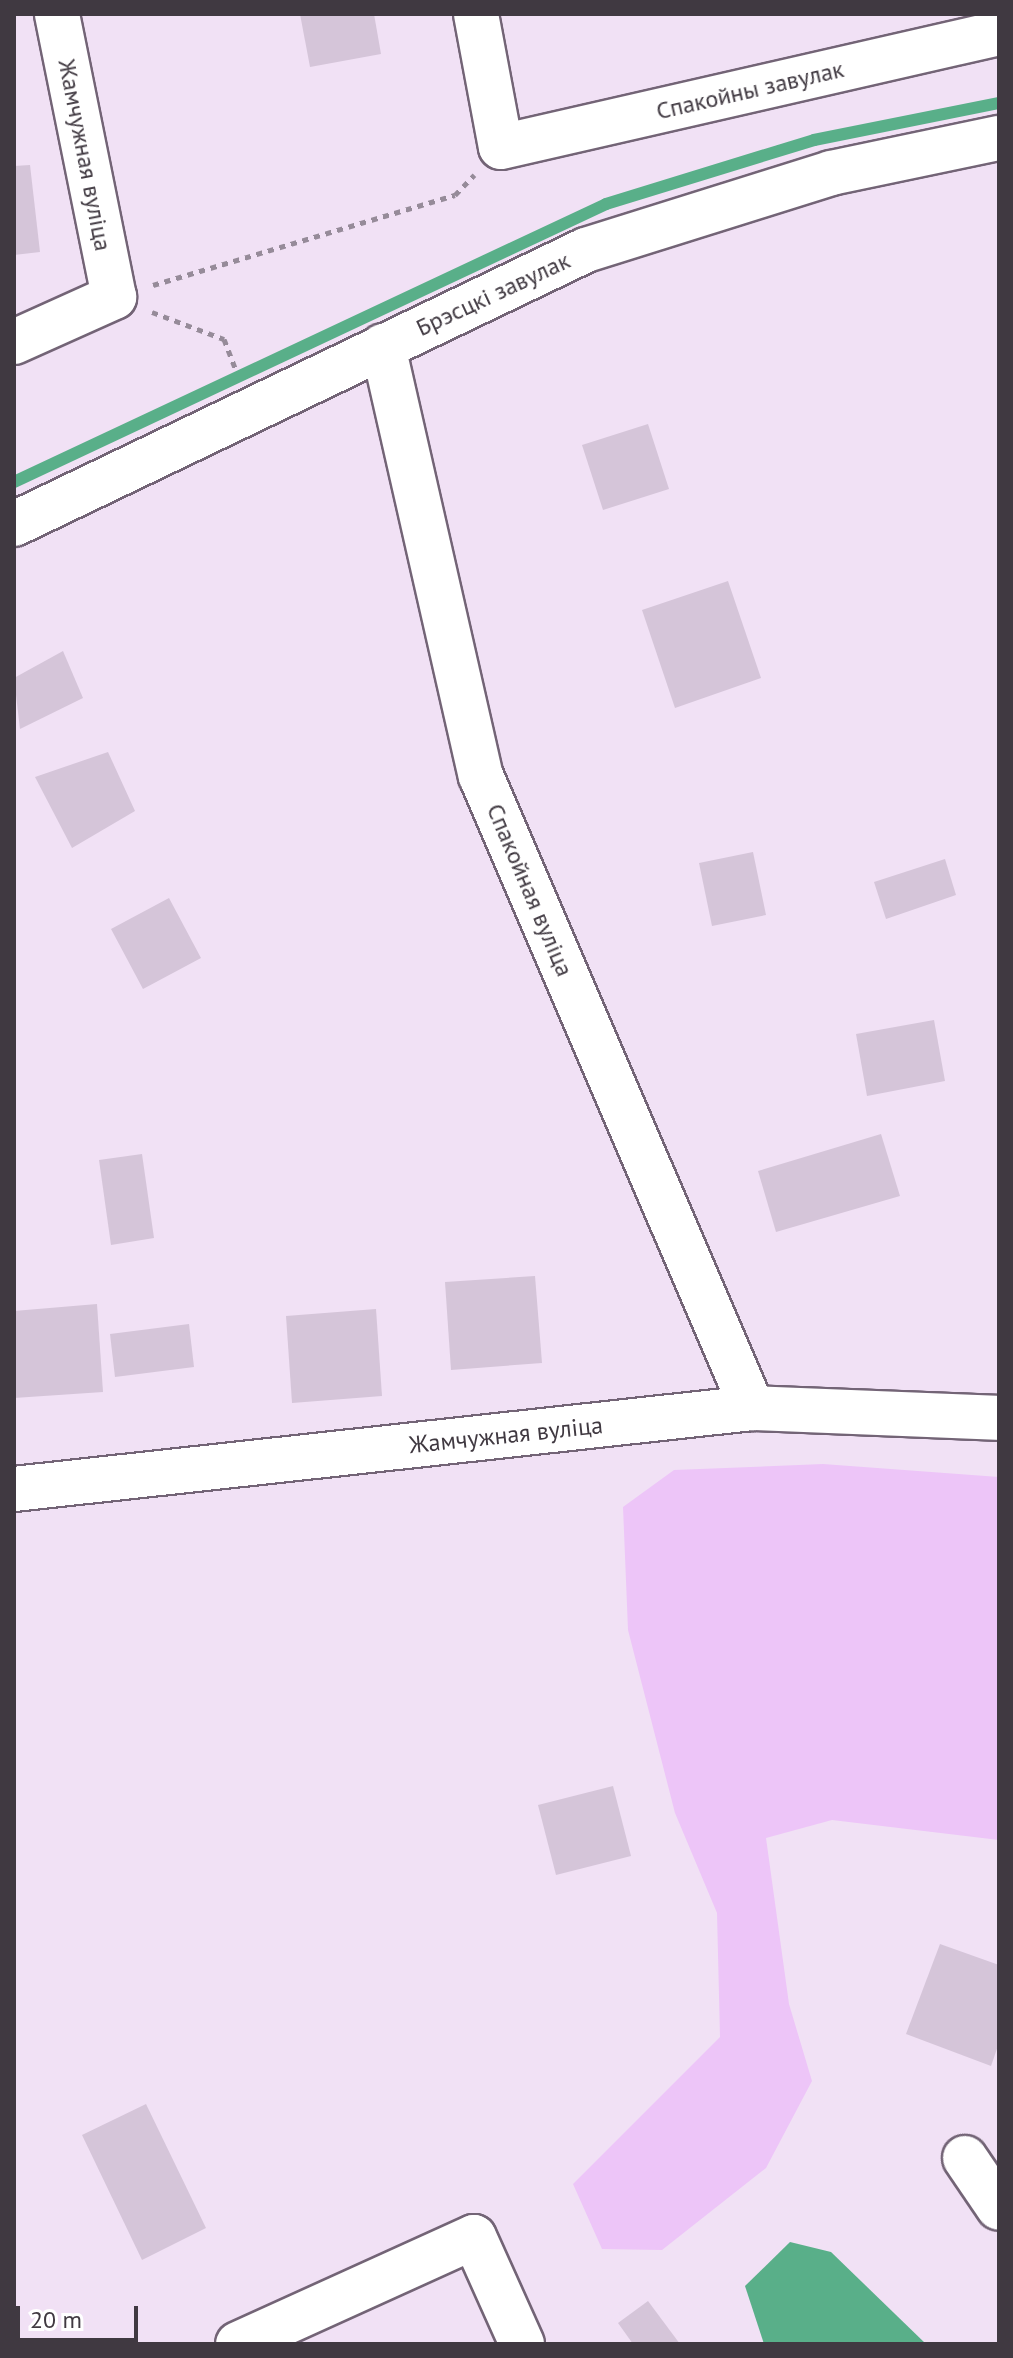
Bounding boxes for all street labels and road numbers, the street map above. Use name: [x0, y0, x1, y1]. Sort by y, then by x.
street label: Спакойны завулак: [653, 54, 847, 126]
street label: Жамчужная вуліца: [52, 57, 118, 253]
street label: Брэсцкі завулак: [412, 246, 574, 342]
street label: Спакойная вуліца: [481, 799, 579, 981]
street label: Жамчужная вуліца: [408, 1411, 604, 1459]

